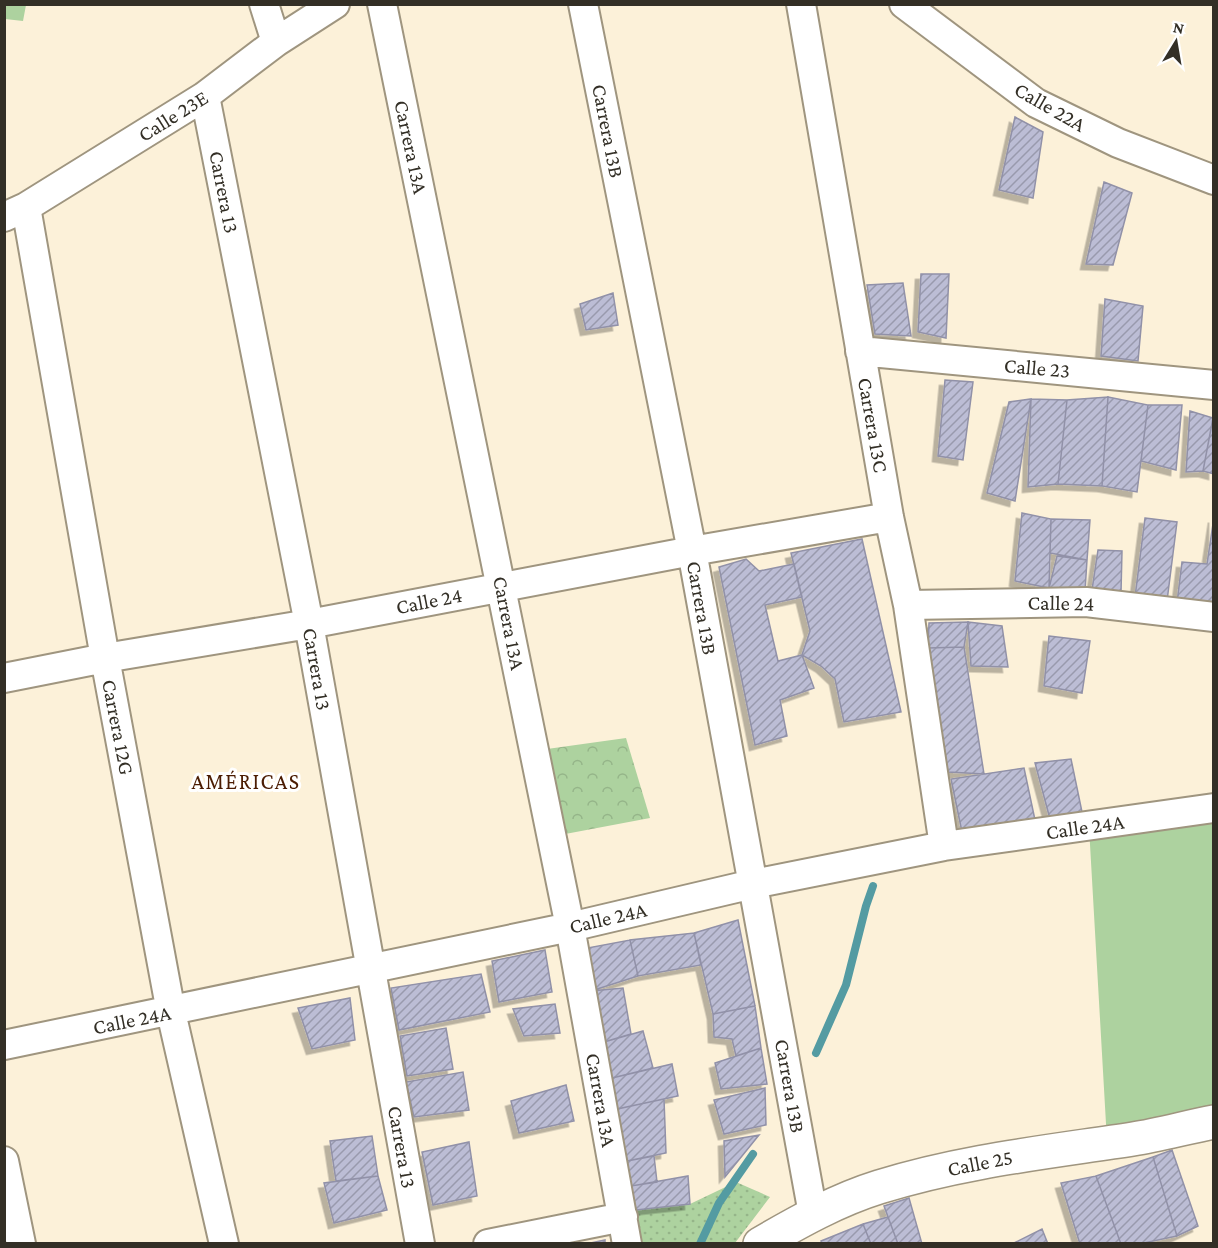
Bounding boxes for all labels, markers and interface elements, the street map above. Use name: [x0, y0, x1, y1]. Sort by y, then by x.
north arrow: [1146, 12, 1206, 72]
text: N: [1172, 18, 1186, 37]
street label: Calle 22A: [1010, 77, 1090, 137]
street label: Carrera 13B: [587, 82, 629, 180]
street label: Calle 23E: [134, 85, 212, 147]
street label: Carrera 13A: [389, 98, 433, 196]
street label: Carrera 13: [204, 149, 244, 235]
street label: Calle 23: [1003, 353, 1071, 383]
street label: Carrera 13C: [853, 376, 893, 474]
street label: Carrera 13B: [682, 559, 722, 657]
street label: Carrera 13A: [488, 574, 530, 672]
street label: Calle 24: [394, 583, 464, 619]
street label: Calle 24: [1027, 590, 1095, 616]
street label: Carrera 13: [298, 626, 336, 712]
street label: Carrera 12G: [97, 677, 139, 777]
district label: AMÉRICAS: [191, 769, 301, 794]
street label: Calle 24A: [1044, 810, 1126, 844]
street label: Calle 24A: [567, 897, 649, 939]
street label: Calle 24A: [91, 1001, 173, 1039]
street label: Carrera 13B: [770, 1037, 810, 1135]
street label: Carrera 13A: [581, 1051, 621, 1149]
street label: Carrera 13: [383, 1104, 421, 1190]
street label: Calle 25: [945, 1145, 1015, 1181]

